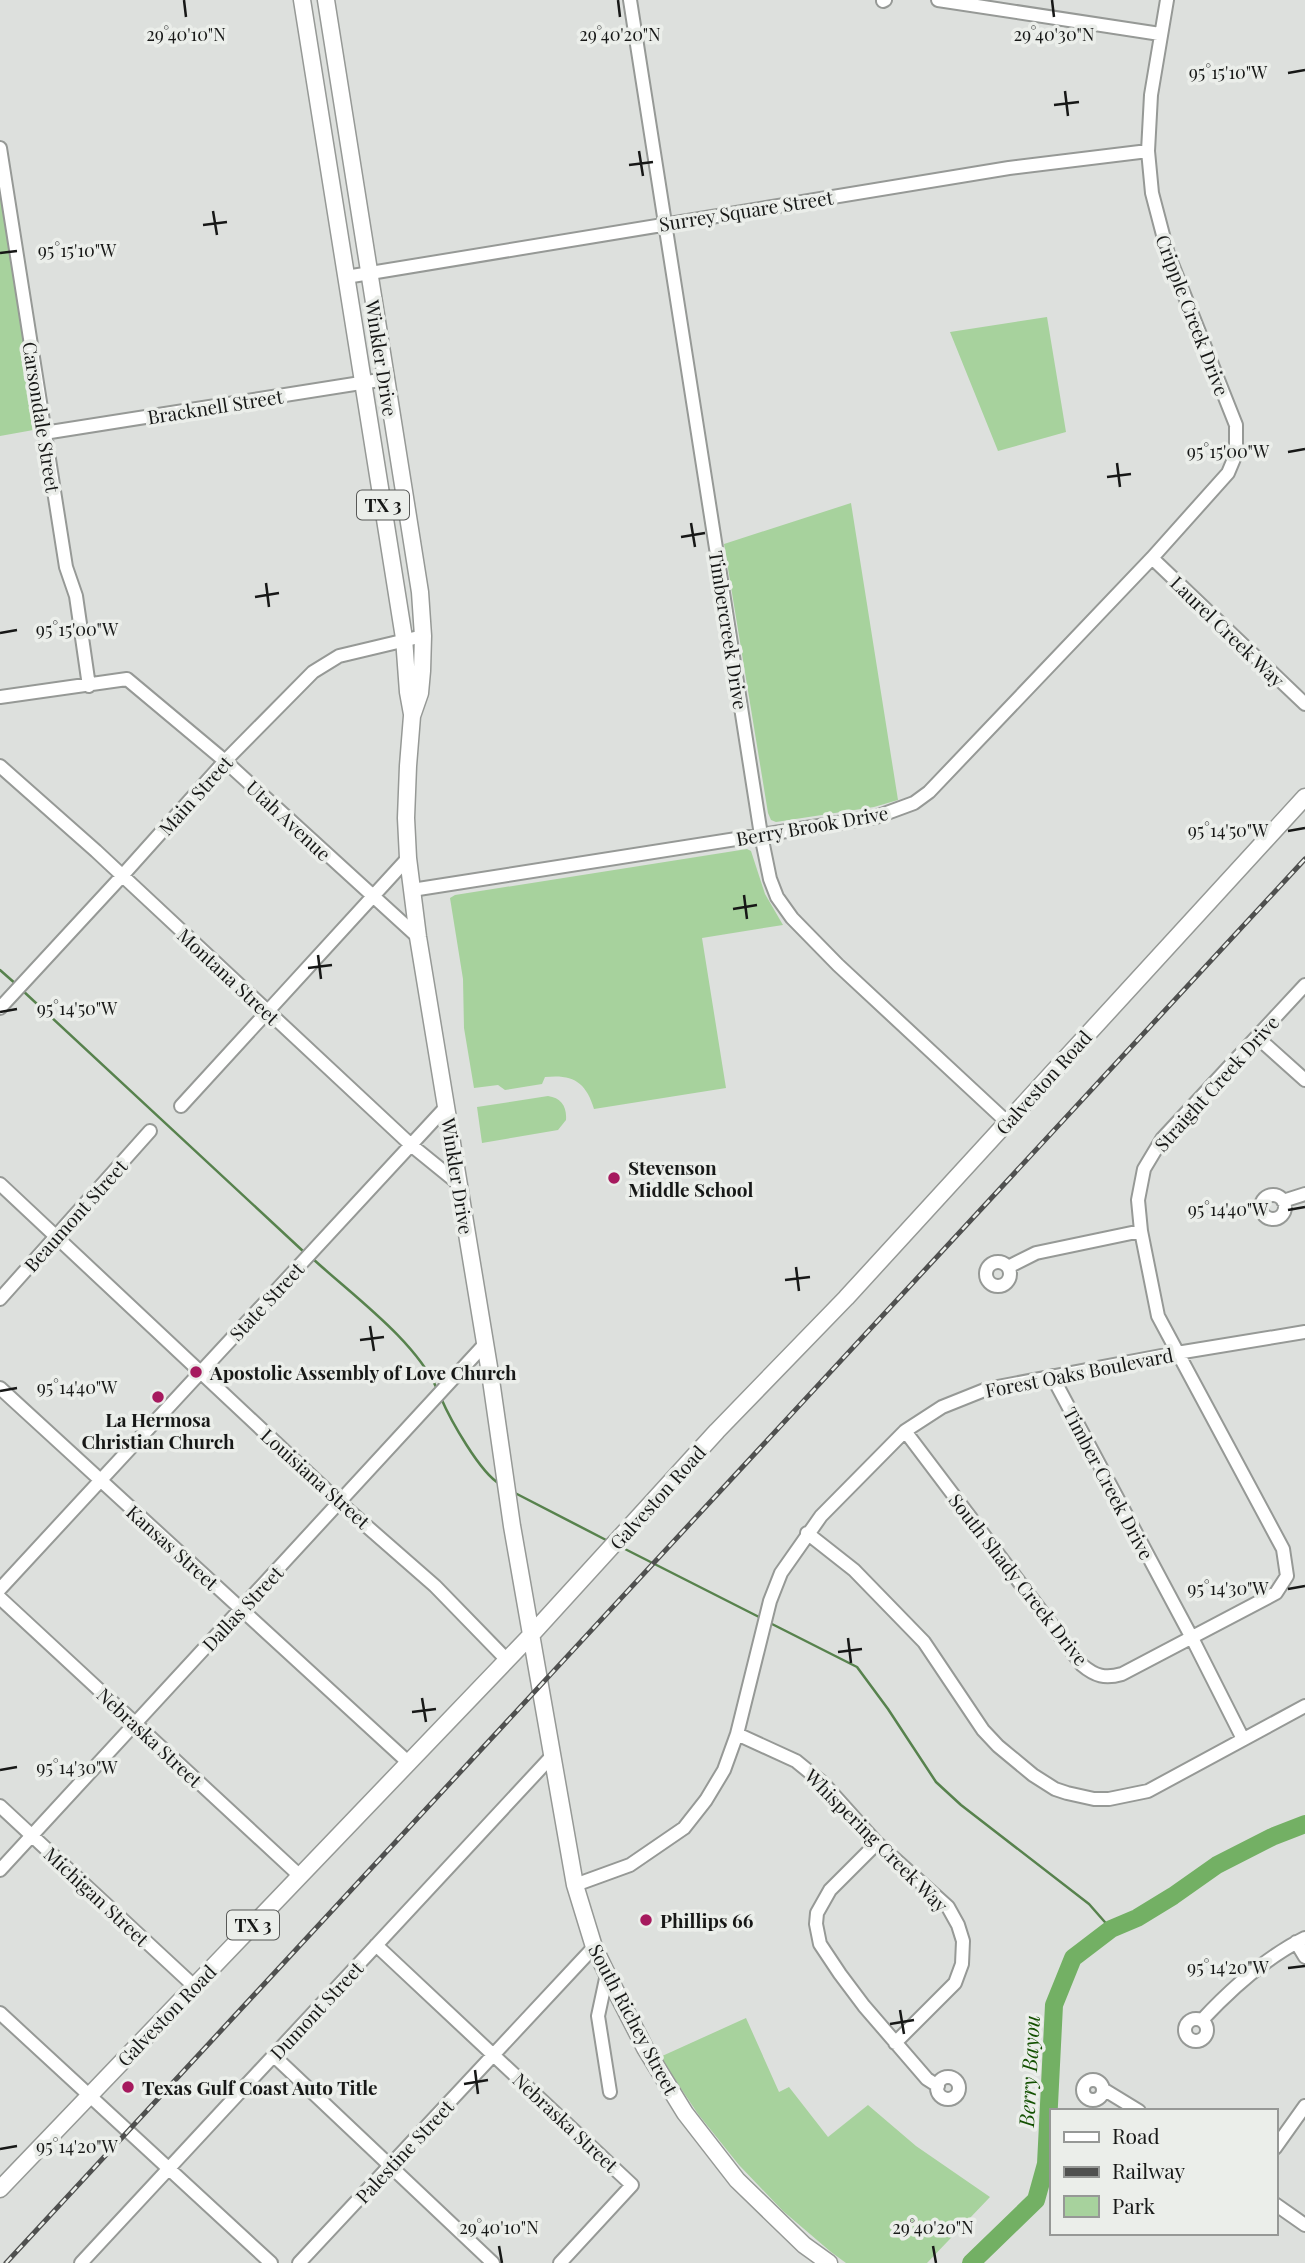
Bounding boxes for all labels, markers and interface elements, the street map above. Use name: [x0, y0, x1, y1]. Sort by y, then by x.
text: 29°40'10"N: [146, 22, 226, 46]
text: 29°40'20"N: [579, 22, 661, 46]
text: 29°40'30"N: [1013, 22, 1095, 46]
text: 95°15'10"W: [1189, 60, 1268, 84]
street label: Surrey Square Street: [657, 183, 835, 237]
street label: Cripple Creek Drive: [1150, 231, 1236, 399]
text: 95°15'10"W: [38, 238, 117, 262]
street label: Winkler Drive: [360, 297, 404, 418]
street label: Carsondale Street: [17, 340, 67, 495]
street label: Bracknell Street: [145, 382, 285, 430]
text: 95°15'00"W: [1187, 439, 1270, 463]
road number: TX 3: [357, 490, 409, 520]
street label: Timbercreek Drive: [704, 549, 754, 711]
street label: Laurel Creek Way: [1165, 570, 1291, 693]
text: 95°15'00"W: [36, 617, 119, 641]
street label: Main Street: [152, 749, 238, 840]
street label: Utah Avenue: [241, 774, 337, 866]
street label: Berry Brook Drive: [734, 799, 890, 851]
text: 95°14'50"W: [1188, 818, 1269, 842]
street label: Montana Street: [172, 922, 286, 1030]
text: 95°14'50"W: [37, 996, 118, 1020]
street label: Straight Creek Drive: [1148, 1009, 1284, 1157]
street label: Galveston Road: [989, 1024, 1097, 1140]
street label: Winkler Drive: [436, 1115, 480, 1236]
street label: Beaumont Street: [18, 1153, 133, 1277]
place label: Stevenson Middle School: [628, 1154, 753, 1202]
marker: Stevenson Middle School: [606, 1170, 622, 1186]
text: 95°14'40"W: [1188, 1197, 1269, 1221]
street label: State Street: [223, 1256, 309, 1346]
street label: Forest Oaks Boulevard: [983, 1341, 1175, 1403]
place label: Apostolic Assembly of Love Church: [209, 1359, 517, 1385]
marker: Apostolic Assembly of Love Church: [188, 1364, 204, 1380]
text: 95°14'40"W: [37, 1375, 118, 1399]
marker: La Hermosa Christian Church: [150, 1389, 166, 1405]
street label: Timber Creek Drive: [1058, 1402, 1160, 1564]
place label: La Hermosa Christian Church: [81, 1406, 235, 1454]
street label: Louisiana Street: [256, 1422, 376, 1534]
street label: Galveston Road: [603, 1439, 711, 1555]
street label: South Shady Creek Drive: [944, 1487, 1094, 1671]
street label: Kansas Street: [121, 1499, 225, 1595]
street label: Dallas Street: [196, 1560, 288, 1656]
text: 95°14'30"W: [1187, 1576, 1269, 1600]
street label: Nebraska Street: [92, 1681, 208, 1793]
text: 95°14'30"W: [36, 1755, 118, 1779]
street label: Whispering Creek Way: [799, 1762, 955, 1918]
street label: Michigan Street: [39, 1841, 155, 1952]
place label: Phillips 66: [660, 1907, 754, 1933]
road number: TX 3: [227, 1910, 279, 1940]
marker: Phillips 66: [638, 1912, 654, 1928]
street label: South Richey Street: [583, 1939, 685, 2099]
street label: Dumont Street: [264, 1955, 369, 2065]
text: 95°14'20"W: [1187, 1955, 1270, 1979]
street label: Galveston Road: [111, 1959, 221, 2071]
water label: Berry Bayou: [1011, 2014, 1045, 2129]
street label: Nebraska Street: [508, 2066, 624, 2178]
place label: Texas Gulf Coast Auto Title: [142, 2074, 378, 2100]
marker: Texas Gulf Coast Auto Title: [120, 2079, 136, 2095]
street label: Palestine Street: [349, 2093, 459, 2208]
legend: [1050, 2109, 1277, 2235]
text: Road: [1112, 2121, 1160, 2149]
text: 95°14'20"W: [36, 2134, 119, 2158]
text: Railway: [1112, 2156, 1186, 2184]
text: Park: [1112, 2191, 1156, 2219]
text: 29°40'10"N: [459, 2215, 539, 2239]
text: 29°40'20"N: [892, 2215, 974, 2239]

